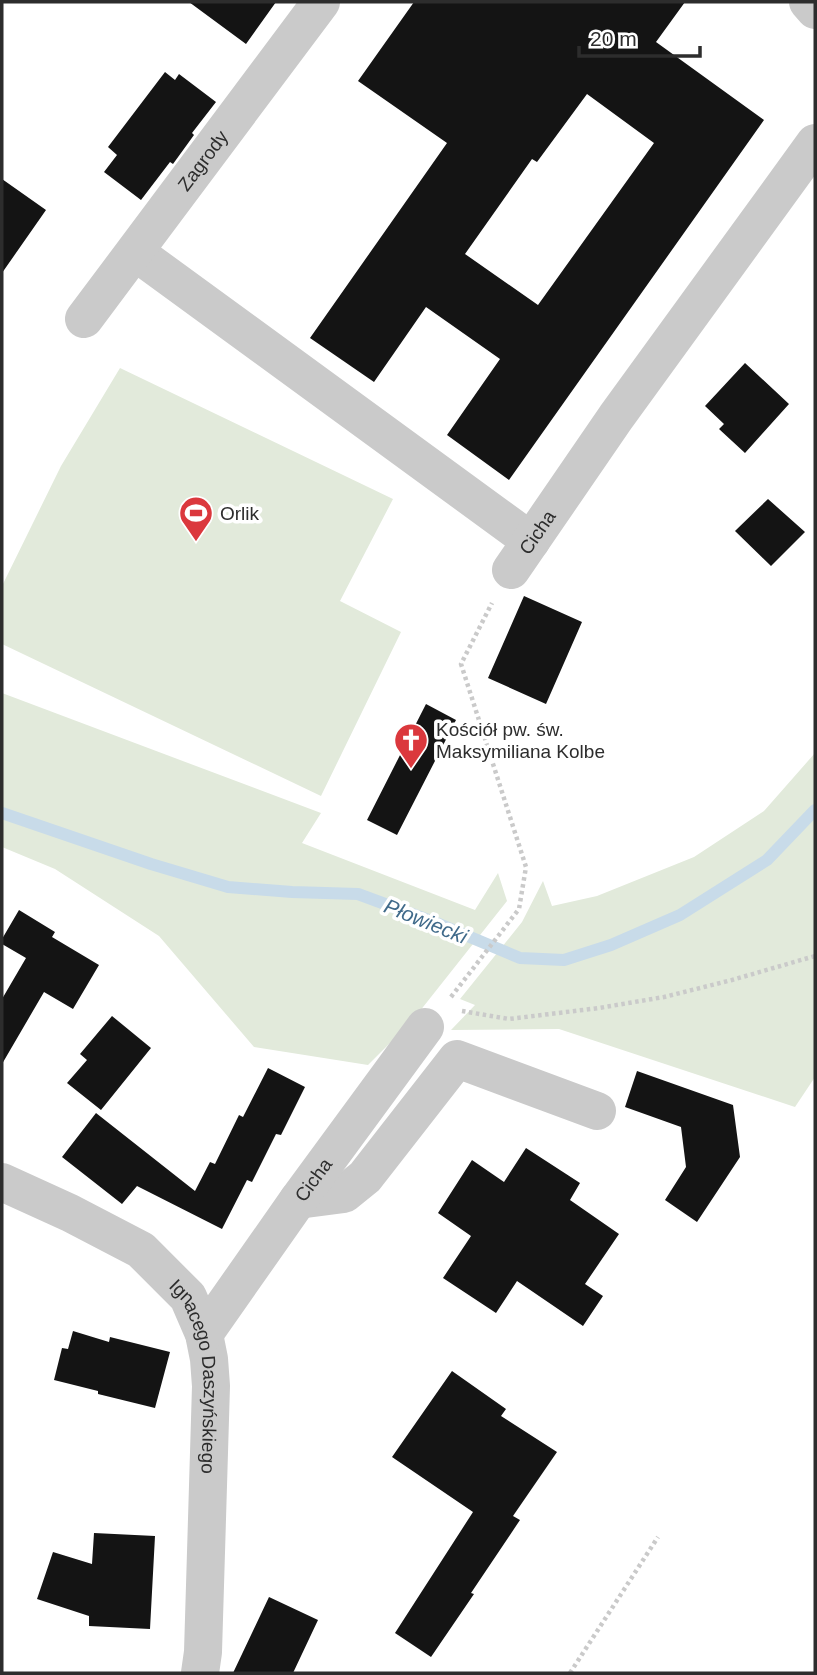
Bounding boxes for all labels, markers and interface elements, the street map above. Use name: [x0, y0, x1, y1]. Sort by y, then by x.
scale bar: [579, 14, 700, 58]
text: 20 m: [590, 27, 637, 50]
street label: Zagrody: [173, 126, 232, 195]
sports icon: Orlik: [177, 494, 215, 543]
place label: Orlik: [220, 503, 260, 524]
street label: Cicha: [515, 506, 560, 558]
place label: Kościół pw. św. Maksymiliana Kolbe: [436, 719, 605, 762]
church icon: Kościół pw. św. Maksymiliana Kolbe: [392, 721, 430, 770]
water label: Płowiecki: [381, 894, 472, 949]
street label: Cicha: [290, 1153, 336, 1205]
street label: Ignacego Daszyńskiego: [166, 1275, 222, 1474]

